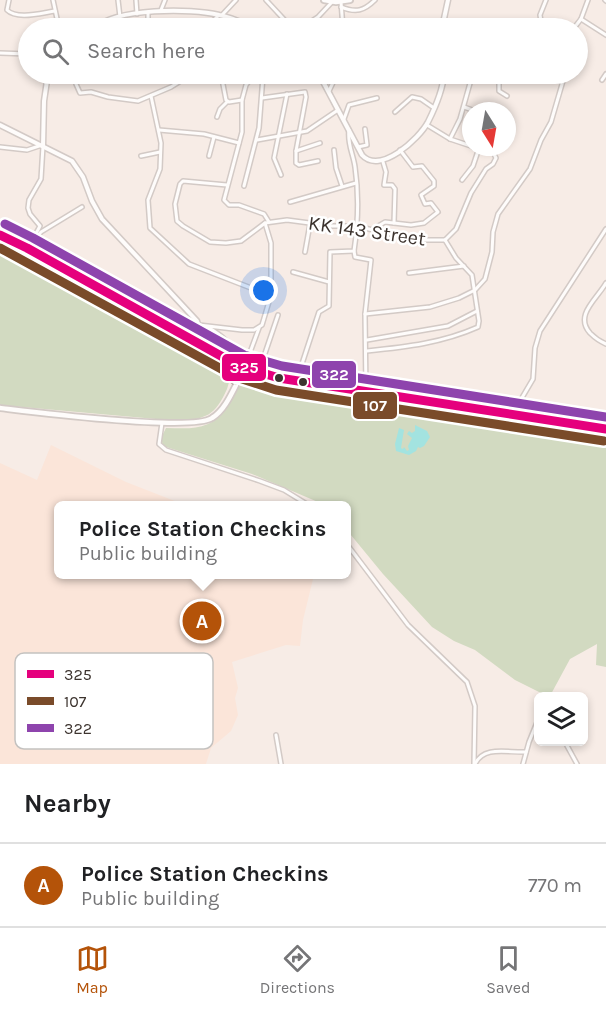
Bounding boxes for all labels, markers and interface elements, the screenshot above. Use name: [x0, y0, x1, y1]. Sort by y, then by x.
search box: [18, 18, 588, 84]
icon: search: [39, 35, 72, 68]
text: Search here: [87, 38, 205, 64]
north arrow: [462, 102, 516, 156]
street label: KK 143 Street: [307, 211, 428, 251]
your location: [249, 276, 278, 305]
line badge: 325: [221, 353, 267, 382]
text: 325: [230, 358, 258, 377]
line badge: 322: [311, 360, 357, 389]
text: 322: [319, 365, 349, 384]
unlabelled marker: [273, 372, 285, 384]
unlabelled marker: [297, 376, 309, 388]
line badge: 107: [352, 391, 398, 420]
text: 107: [363, 396, 387, 415]
popup: [54, 501, 351, 579]
text: Police Station Checkins: [79, 516, 326, 542]
text: Public building: [79, 542, 217, 565]
pin: A: [182, 598, 222, 644]
legend: [15, 653, 213, 749]
text: 325: [64, 665, 92, 684]
text: 107: [64, 692, 87, 711]
map controls: [534, 692, 588, 746]
button: layers: [534, 692, 588, 746]
text: 322: [64, 719, 92, 738]
text: Nearby: [24, 788, 111, 819]
text: Police Station Checkins: [81, 861, 329, 887]
text: A: [37, 874, 50, 897]
text: 770 m: [528, 874, 582, 897]
text: Public building: [81, 887, 219, 910]
tab: Map: [76, 942, 109, 997]
tab: Directions: [260, 942, 335, 997]
tab: Saved: [486, 942, 530, 997]

